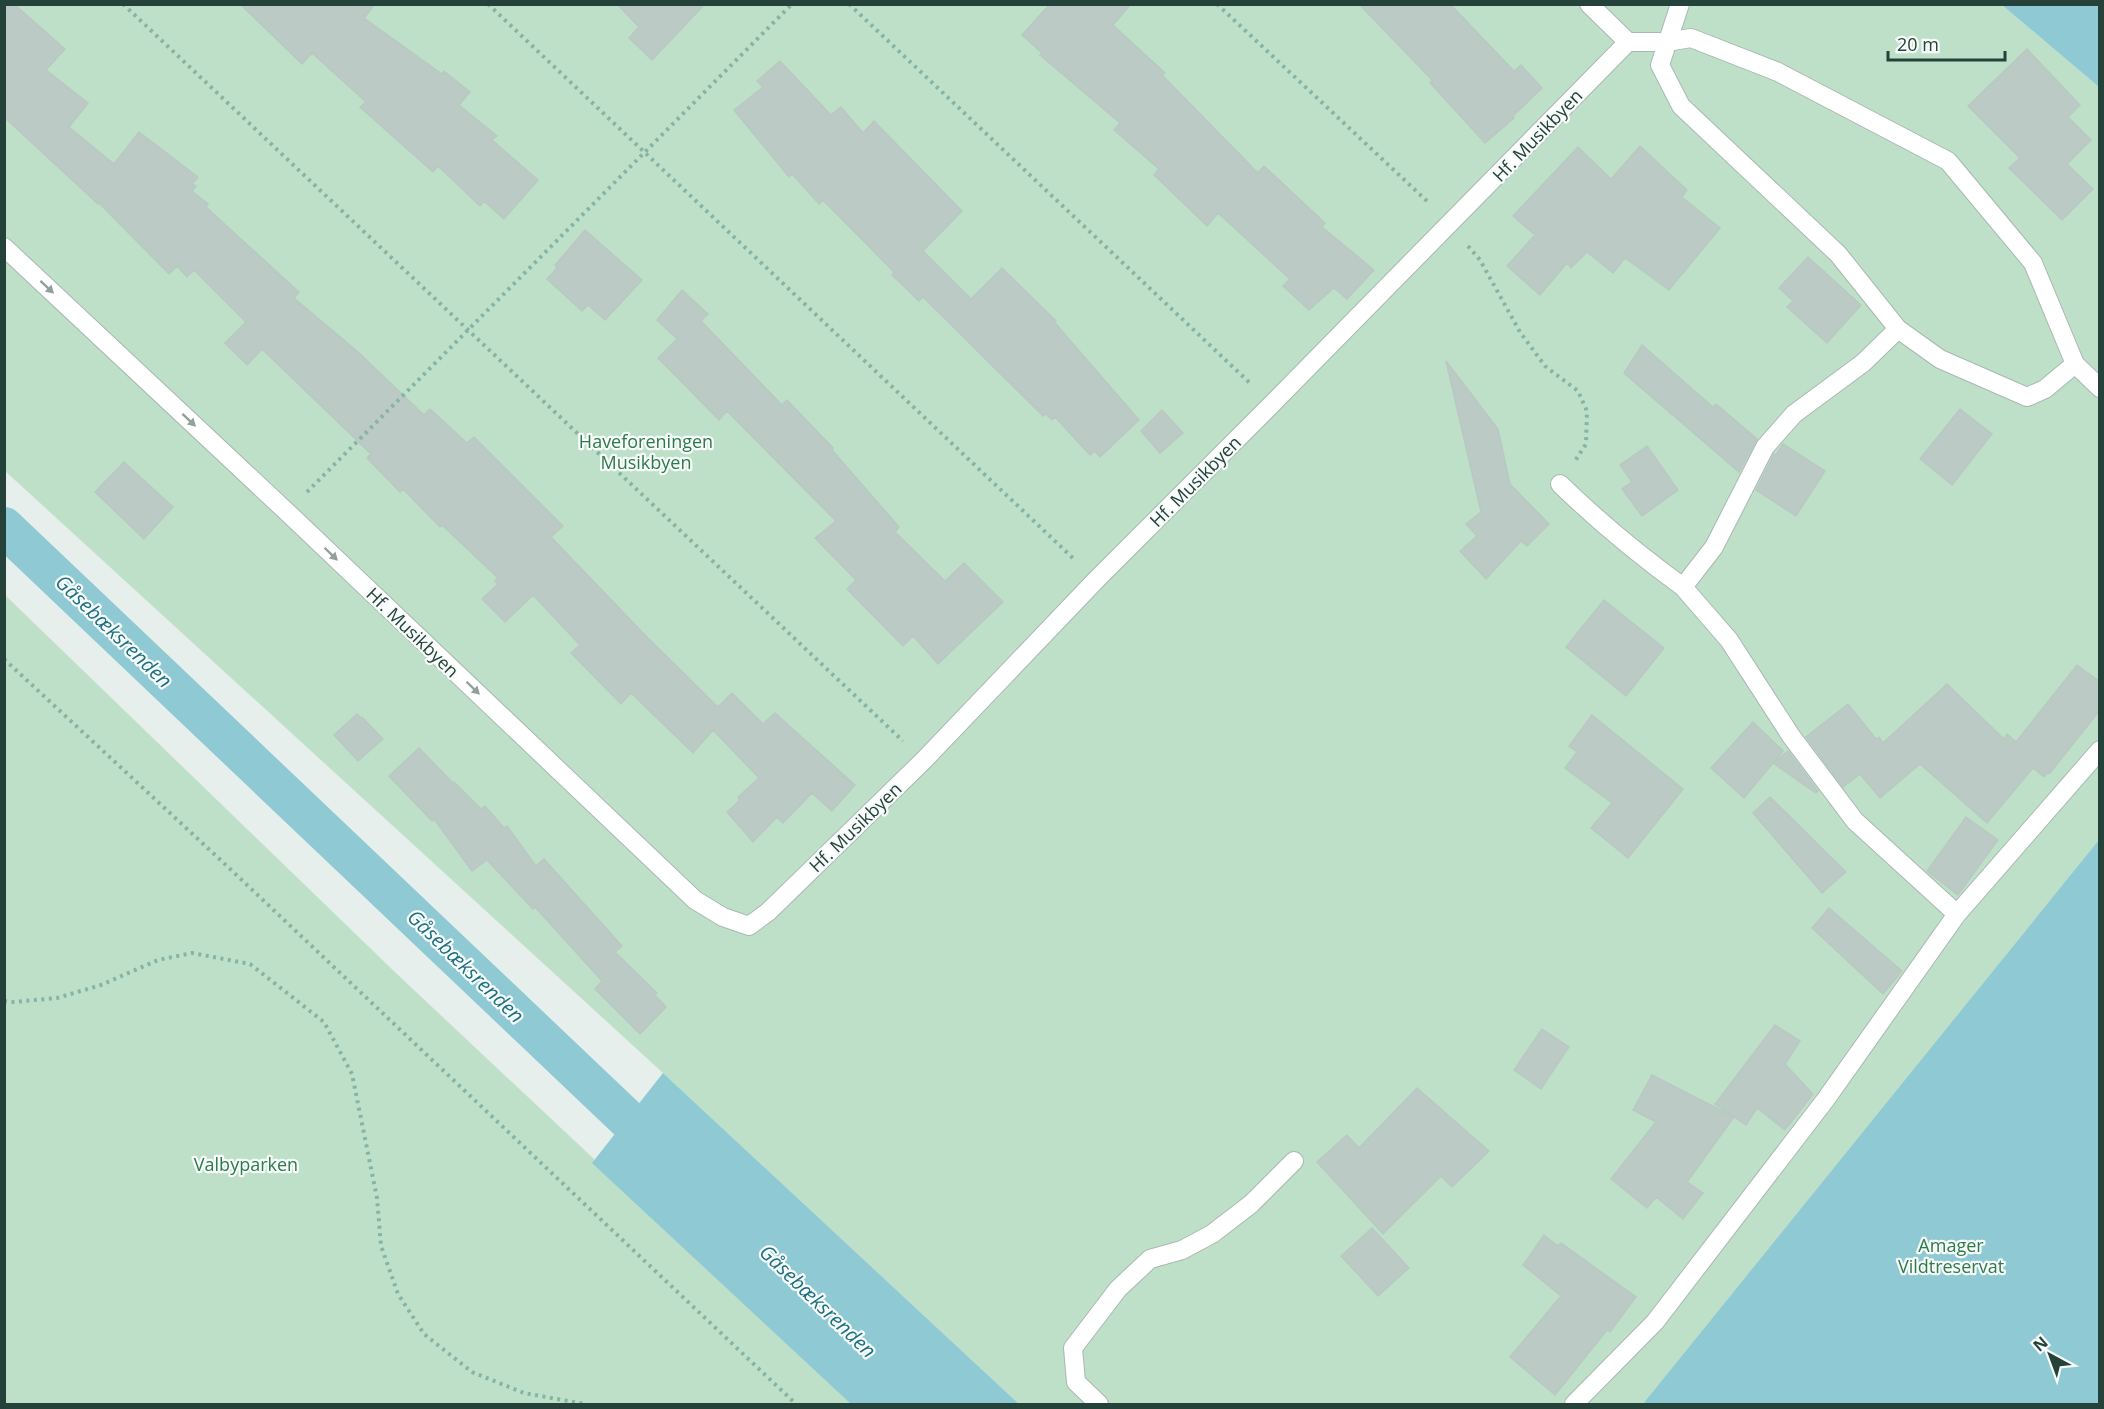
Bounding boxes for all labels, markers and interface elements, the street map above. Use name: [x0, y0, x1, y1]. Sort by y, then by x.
scale bar: [1888, 24, 2005, 62]
text: 20 m: [1897, 32, 1939, 56]
street label: Hf. Musikbyen: [1487, 84, 1587, 186]
one-way arrow: [40, 279, 54, 293]
one-way arrow: [182, 413, 197, 427]
park label: Haveforeningen Musikbyen: [579, 429, 713, 474]
street label: Hf. Musikbyen: [1144, 430, 1246, 532]
one-way arrow: [324, 546, 338, 560]
water label: Gåsebæksrenden: [50, 568, 178, 694]
street label: Hf. Musikbyen: [362, 582, 464, 682]
one-way arrow: [465, 681, 480, 695]
street label: Hf. Musikbyen: [804, 777, 906, 877]
water label: Gåsebæksrenden: [402, 903, 530, 1029]
park label: Valbyparken: [194, 1152, 298, 1176]
park label: Amager Vildtreservat: [1898, 1233, 2004, 1278]
water label: Gåsebæksrenden: [754, 1238, 882, 1364]
north arrow: [2020, 1325, 2080, 1385]
text: N: [2028, 1331, 2052, 1356]

